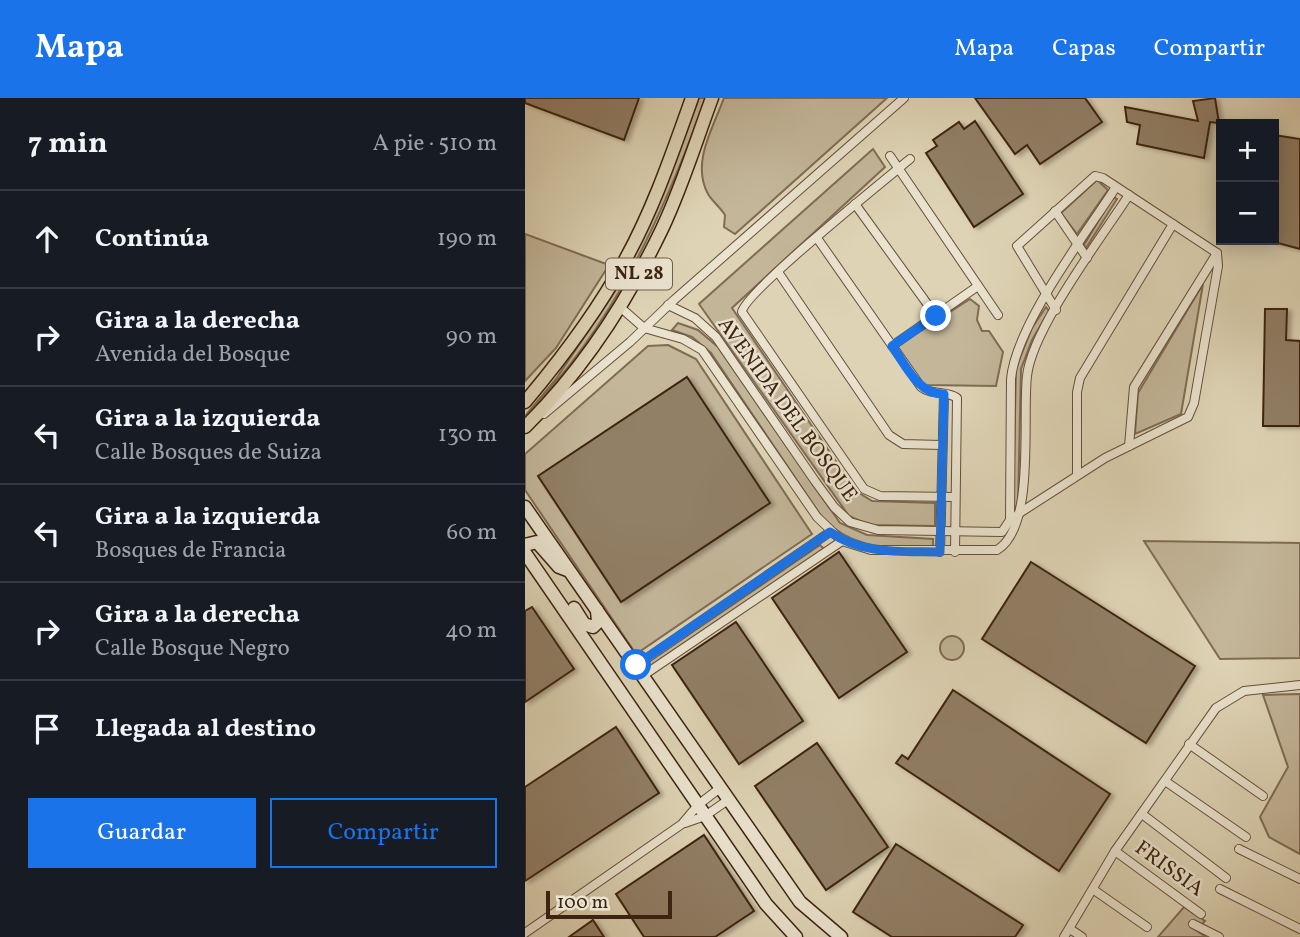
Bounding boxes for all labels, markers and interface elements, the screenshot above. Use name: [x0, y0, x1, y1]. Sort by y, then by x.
text: Mapa: [35, 26, 124, 72]
text: Mapa: [954, 32, 1014, 66]
text: Capas: [1052, 32, 1116, 66]
text: Compartir: [1154, 32, 1265, 66]
map controls: [1216, 119, 1279, 245]
button: +: [1216, 119, 1279, 182]
text: 7 min: [28, 123, 108, 165]
text: A pie · 510 m: [373, 128, 497, 160]
button: −: [1216, 182, 1279, 245]
icon: ahead: [28, 220, 66, 258]
text: Continúa: [95, 221, 209, 257]
text: 190 m: [437, 223, 497, 255]
road number: NL 28: [606, 258, 672, 290]
route end: [920, 300, 951, 331]
text: Gira a la derecha: [95, 303, 300, 339]
street label: AVENIDA DEL BOSQUE: [710, 312, 864, 508]
icon: right: [28, 318, 66, 356]
text: 90 m: [446, 321, 497, 353]
text: Avenida del Bosque: [95, 339, 291, 371]
text: Gira a la izquierda: [95, 401, 320, 437]
icon: left: [28, 416, 66, 454]
text: 130 m: [438, 419, 497, 451]
text: Calle Bosques de Suiza: [95, 437, 322, 469]
text: Gira a la izquierda: [95, 499, 320, 535]
icon: left: [28, 514, 66, 552]
text: 60 m: [447, 517, 497, 549]
text: Bosques de Francia: [95, 535, 286, 567]
text: Gira a la derecha: [95, 597, 300, 633]
icon: right: [28, 612, 66, 650]
text: 40 m: [445, 615, 497, 647]
text: Calle Bosque Negro: [95, 633, 290, 665]
route start: [620, 649, 651, 680]
icon: arrive: [28, 710, 66, 748]
text: Llegada al destino: [95, 711, 316, 747]
button: Guardar: [28, 798, 256, 868]
button: Compartir: [270, 798, 497, 868]
street label: FRISSIA: [1129, 834, 1210, 904]
scale bar: [546, 888, 672, 920]
text: 100 m: [557, 890, 608, 916]

